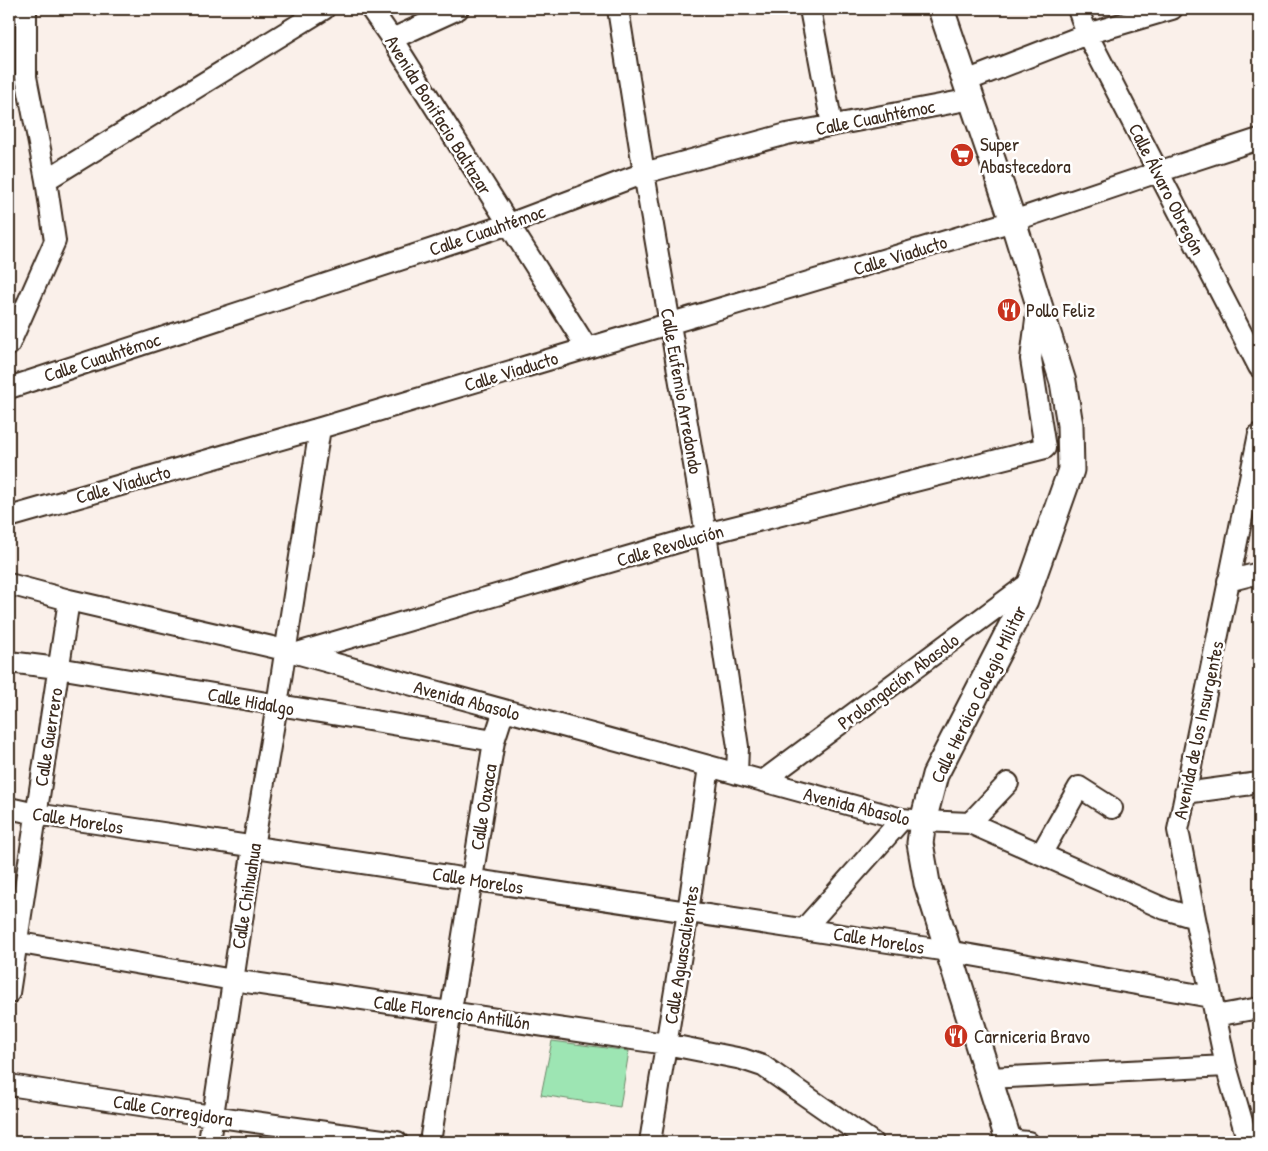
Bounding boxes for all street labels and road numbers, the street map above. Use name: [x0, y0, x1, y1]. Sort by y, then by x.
street label: Avenida Bonifacio Baltazar: [379, 30, 499, 200]
street label: Calle Cuauhtémoc: [813, 93, 938, 141]
street label: Calle Álvaro Obregón: [1123, 119, 1211, 259]
street label: Calle Cuauhtémoc: [426, 198, 549, 262]
street label: Calle Viaducto: [850, 228, 950, 282]
street label: Calle Eufemio Arredondo: [655, 306, 709, 476]
street label: Calle Cuauhtémoc: [40, 326, 164, 388]
street label: Calle Viaducto: [461, 344, 561, 398]
street label: Calle Viaducto: [73, 458, 173, 510]
street label: Calle Revolución: [614, 517, 726, 573]
street label: Calle Heróico Colegio Militar: [924, 600, 1033, 787]
street label: Prolongación Abasolo: [832, 627, 964, 735]
street label: Avenida de los Insurgentes: [1166, 639, 1230, 821]
street label: Avenida Abasolo: [411, 673, 523, 727]
street label: Calle Hidalgo: [206, 681, 297, 721]
street label: Calle Guerrero: [27, 686, 69, 788]
street label: Calle Oaxaca: [463, 762, 503, 852]
street label: Avenida Abasolo: [801, 780, 913, 832]
street label: Calle Morelos: [31, 800, 125, 840]
street label: Calle Chihuahua: [225, 841, 267, 951]
street label: Calle Morelos: [431, 860, 525, 900]
street label: Calle Aguascalientes: [657, 884, 705, 1026]
street label: Calle Morelos: [832, 920, 926, 960]
street label: Calle Florencio Antillón: [372, 988, 532, 1036]
street label: Calle Corregidora: [111, 1088, 235, 1132]

